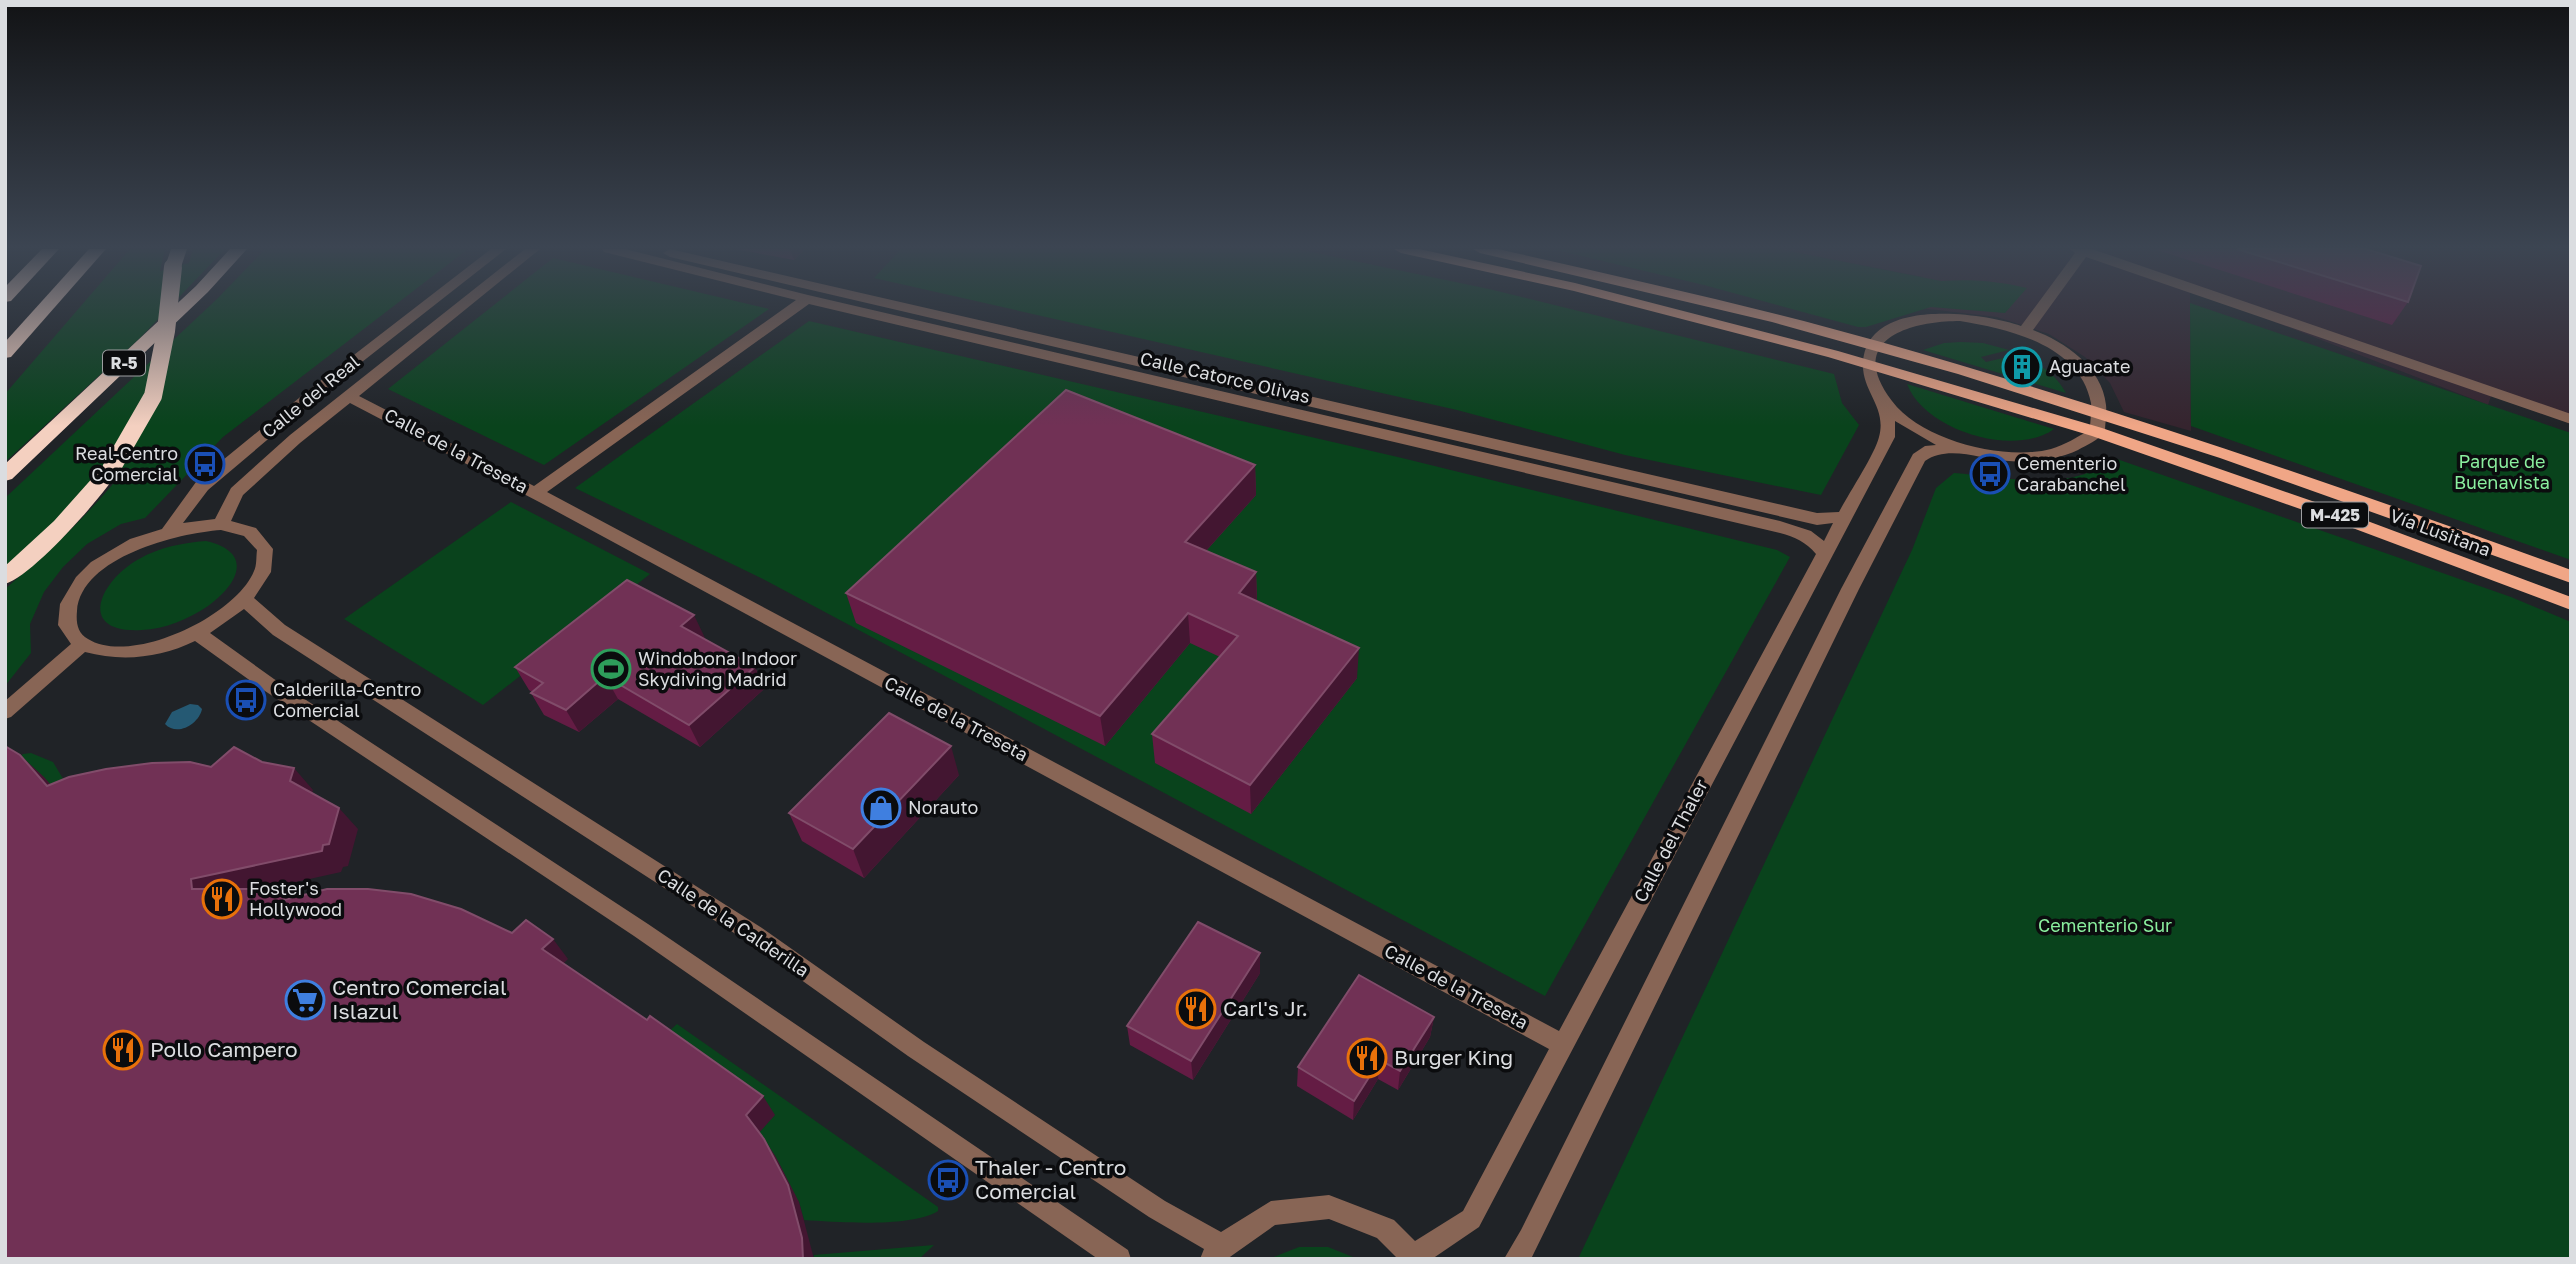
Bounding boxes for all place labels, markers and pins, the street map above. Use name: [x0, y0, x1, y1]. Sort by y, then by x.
building icon: Aguacate: [2001, 346, 2043, 388]
place label: Aguacate: [2049, 355, 2130, 377]
place label: Real-Centro Comercial: [75, 442, 178, 485]
bus stop icon: Real-Centro Comercial: [184, 443, 226, 485]
place label: Cementerio Carabanchel: [2017, 452, 2126, 495]
bus stop icon: Cementerio Carabanchel: [1969, 453, 2011, 495]
place label: Windobona Indoor Skydiving Madrid: [638, 647, 797, 690]
sports icon: Windobona Indoor Skydiving Madrid: [590, 648, 632, 690]
place label: Calderilla-Centro Comercial: [273, 678, 421, 721]
bus stop icon: Calderilla-Centro Comercial: [225, 679, 267, 721]
shop icon: Norauto: [860, 787, 902, 829]
place label: Norauto: [908, 796, 978, 818]
place label: Foster's Hollywood: [249, 877, 342, 920]
restaurant icon: Foster's Hollywood: [201, 878, 243, 920]
place label: Centro Comercial Islazul: [332, 974, 507, 1024]
supermarket icon: Centro Comercial Islazul: [284, 979, 326, 1021]
restaurant icon: Carl's Jr.: [1175, 988, 1217, 1030]
place label: Carl's Jr.: [1223, 995, 1308, 1021]
restaurant icon: Pollo Campero: [102, 1029, 144, 1071]
place label: Pollo Campero: [150, 1036, 298, 1062]
restaurant icon: Burger King: [1346, 1037, 1388, 1079]
place label: Burger King: [1394, 1044, 1513, 1070]
place label: Thaler - Centro Comercial: [975, 1154, 1126, 1204]
bus stop icon: Thaler - Centro Comercial: [927, 1159, 969, 1201]

